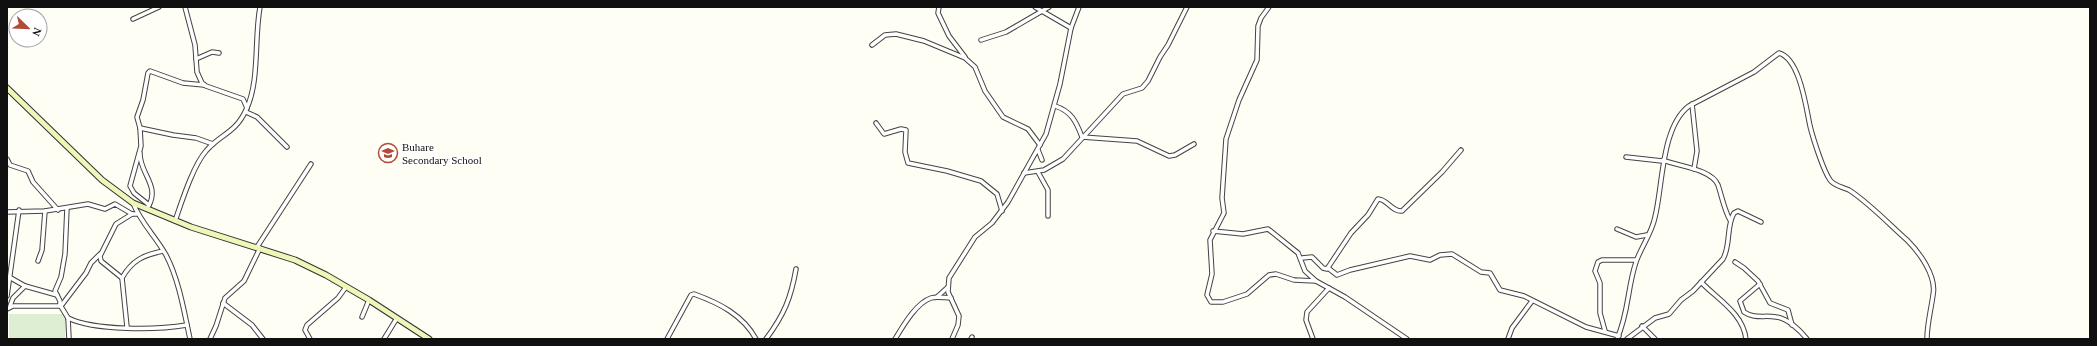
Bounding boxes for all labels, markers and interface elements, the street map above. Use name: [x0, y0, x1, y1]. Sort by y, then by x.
north arrow: [8, 8, 48, 48]
text: N: [30, 26, 44, 38]
place label: Buhare Secondary School: [402, 141, 482, 166]
school or university icon: Buhare Secondary School: [377, 142, 399, 164]

